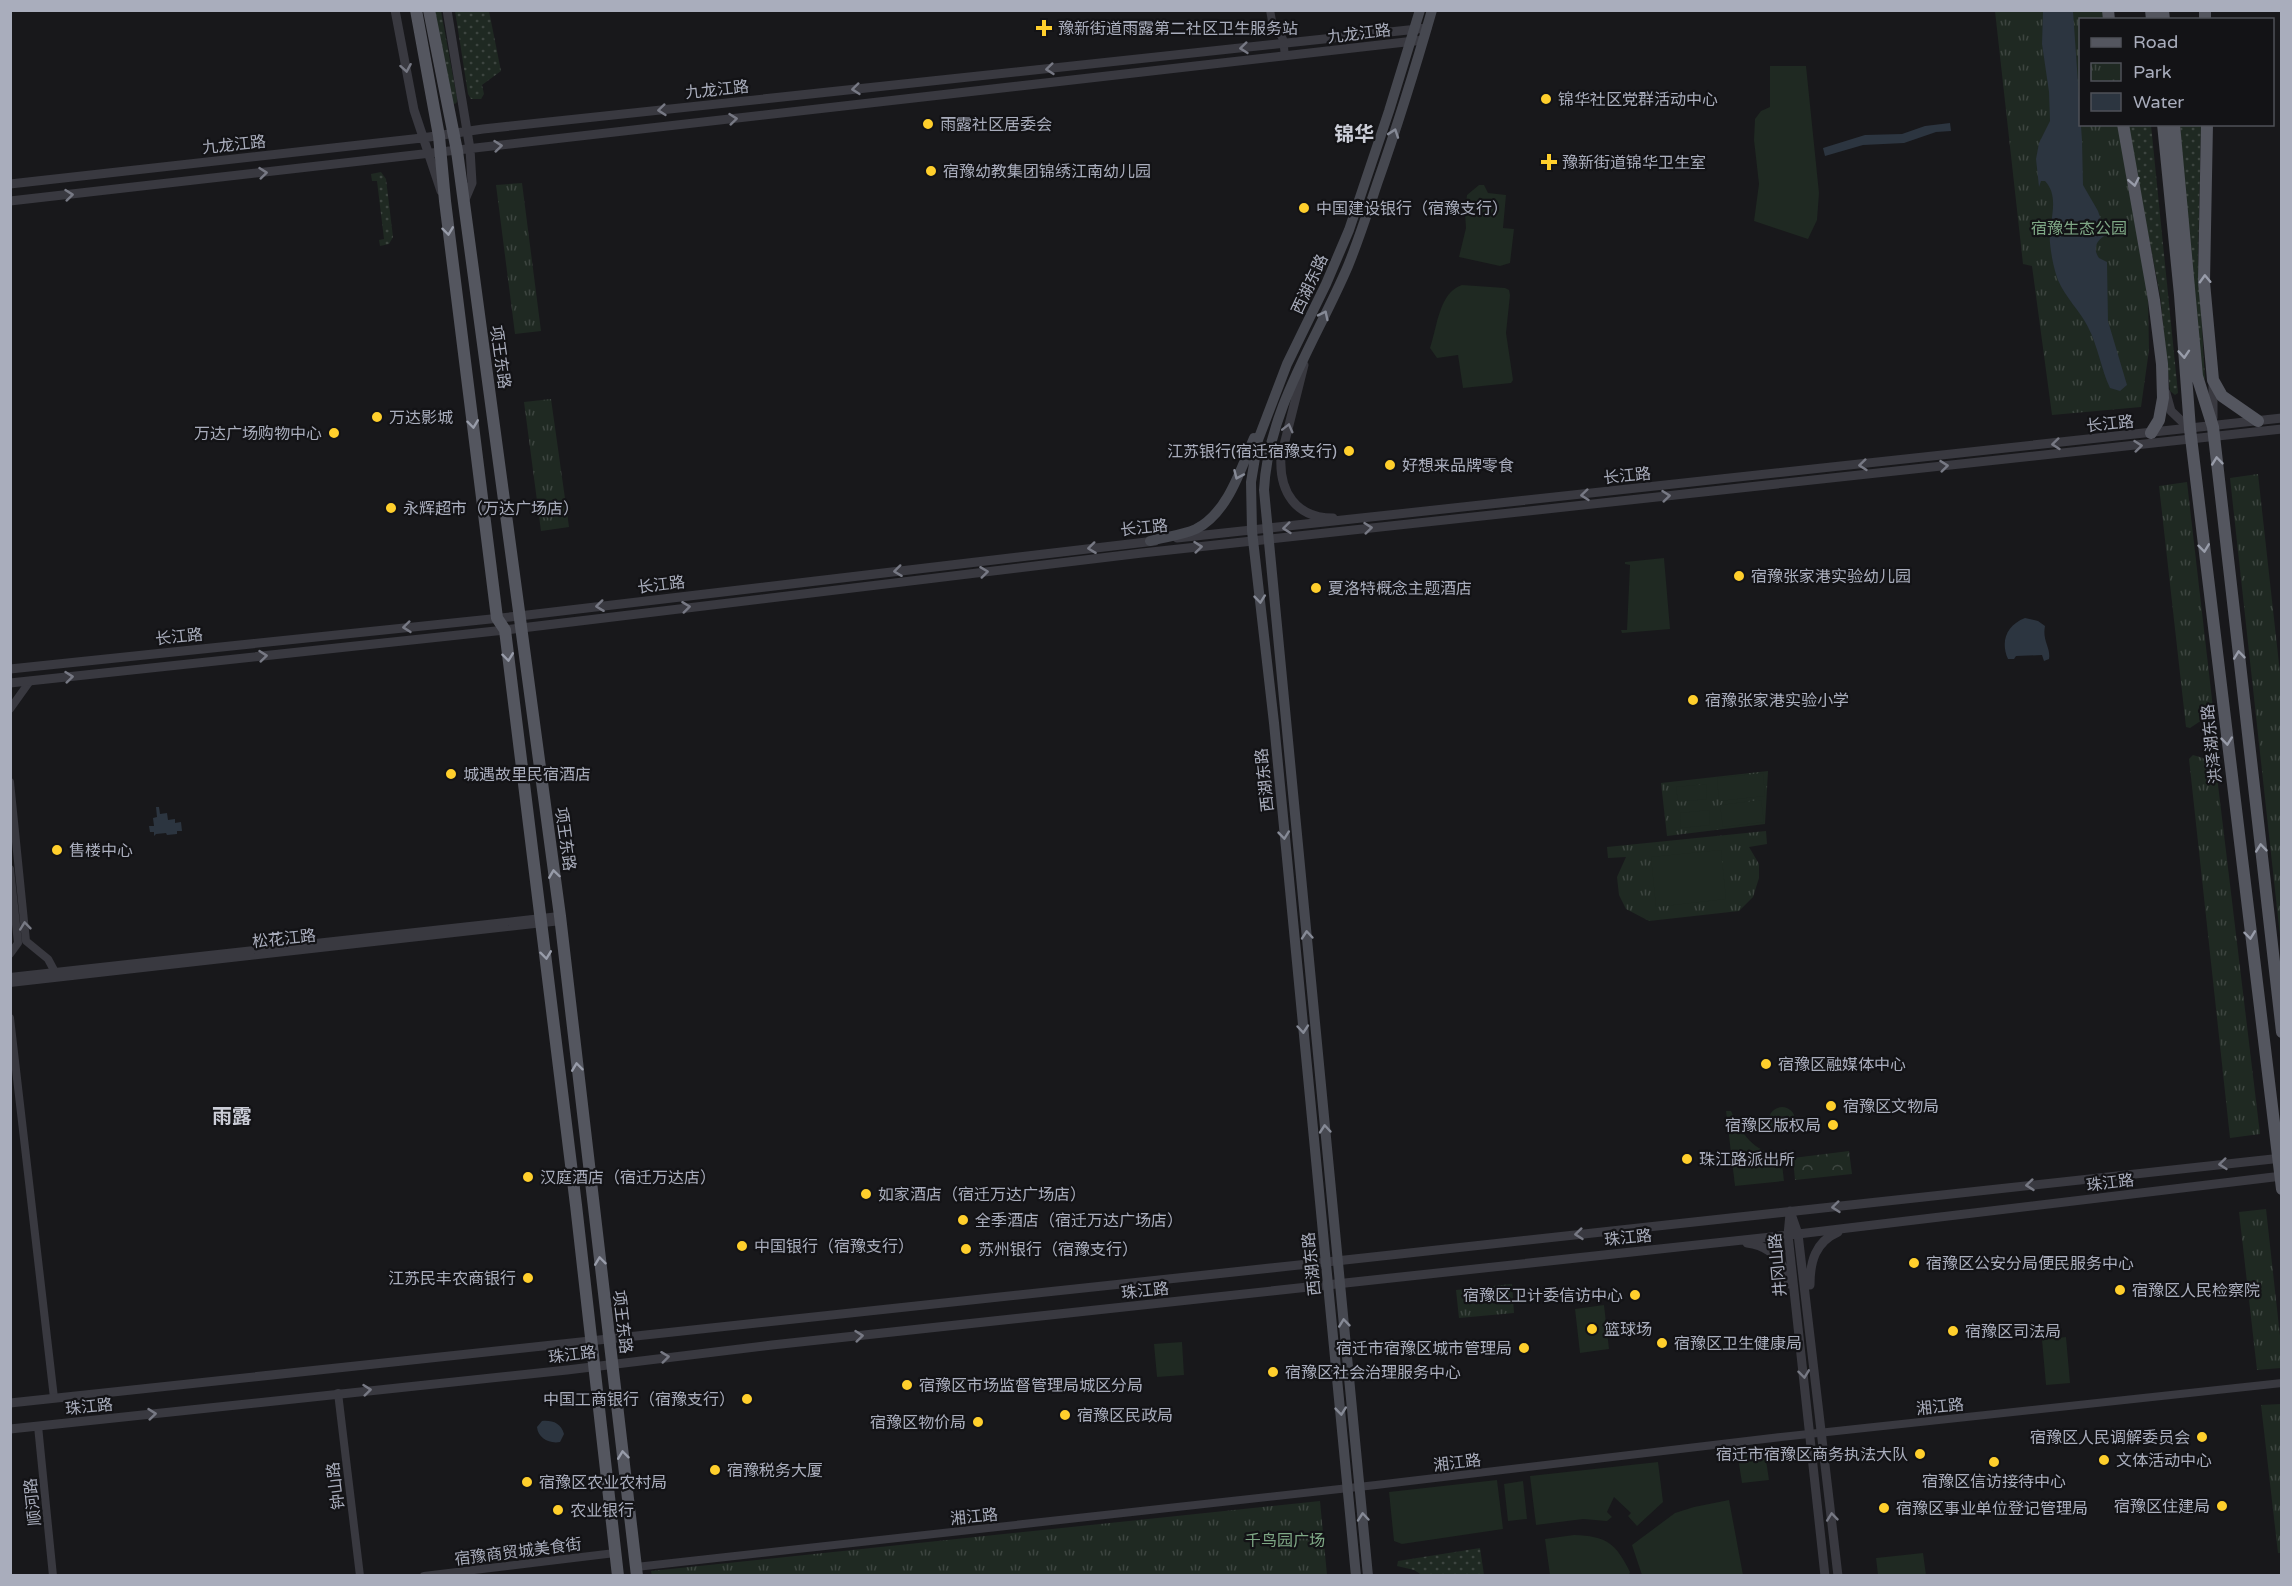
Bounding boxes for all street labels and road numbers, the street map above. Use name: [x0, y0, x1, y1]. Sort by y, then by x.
street label: 九龙江路: [1326, 20, 1392, 48]
street label: 九龙江路: [684, 77, 750, 103]
street label: 九龙江路: [201, 132, 267, 158]
street label: 西湖东路: [1287, 251, 1332, 318]
street label: 项王东路: [486, 324, 514, 390]
street label: 长江路: [2085, 412, 2135, 436]
street label: 长江路: [1602, 464, 1652, 488]
street label: 长江路: [1119, 516, 1169, 540]
street label: 长江路: [636, 572, 686, 598]
street label: 长江路: [154, 625, 204, 649]
street label: 洪泽湖东路: [2198, 703, 2226, 785]
street label: 西湖东路: [1252, 747, 1278, 813]
street label: 项王东路: [551, 806, 579, 872]
street label: 松花江路: [251, 926, 317, 952]
street label: 珠江路: [2085, 1170, 2135, 1196]
street label: 珠江路: [1603, 1226, 1653, 1250]
street label: 西湖东路: [1299, 1231, 1325, 1297]
street label: 井冈山路: [1765, 1232, 1791, 1298]
street label: 珠江路: [1120, 1279, 1170, 1303]
street label: 项王东路: [608, 1289, 636, 1355]
street label: 珠江路: [547, 1342, 597, 1368]
street label: 珠江路: [64, 1395, 114, 1419]
street label: 湘江路: [1915, 1395, 1965, 1419]
street label: 湘江路: [1432, 1450, 1482, 1476]
street label: 钟山路: [323, 1461, 349, 1511]
street label: 顺河路: [21, 1477, 45, 1527]
street label: 湘江路: [949, 1505, 999, 1529]
street label: 宿豫商贸城美食街: [453, 1534, 583, 1570]

